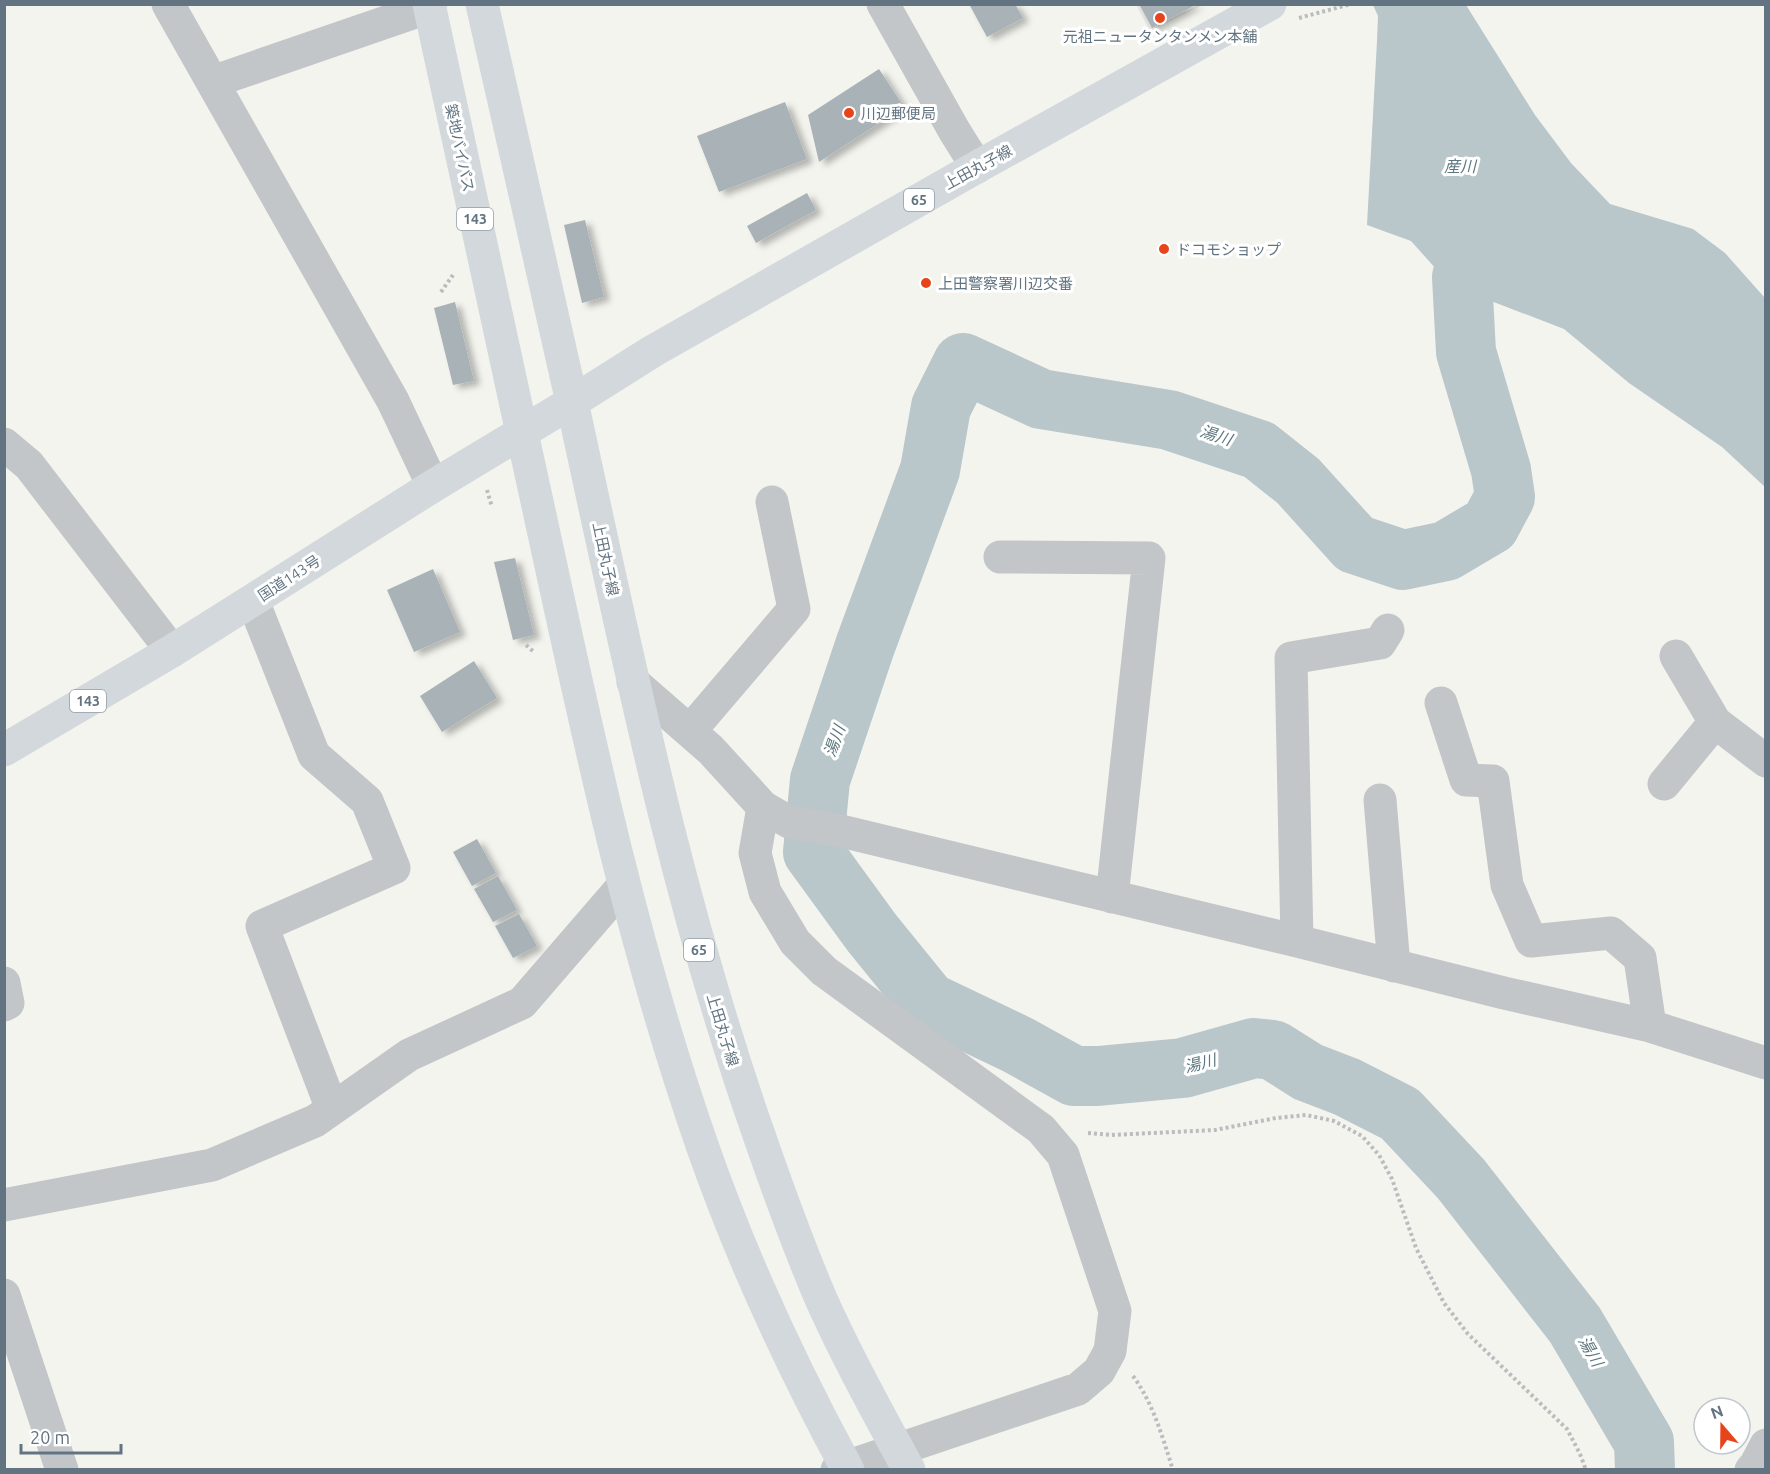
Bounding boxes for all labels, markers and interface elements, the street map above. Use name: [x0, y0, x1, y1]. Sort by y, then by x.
marker: 元祖ニュータンタンメン本舗: [1153, 11, 1167, 25]
place label: 元祖ニュータンタンメン本舗: [1063, 28, 1257, 45]
street label: 築地バイパス: [442, 102, 478, 194]
place label: 川辺郵便局: [861, 105, 936, 122]
marker: 川辺郵便局: [842, 106, 856, 120]
street label: 上田丸子線: [941, 141, 1015, 193]
water label: 産川: [1444, 157, 1478, 175]
road number: 65: [904, 189, 934, 211]
road number: 143: [457, 208, 493, 230]
place label: ドコモショップ: [1176, 241, 1281, 258]
marker: ドコモショップ: [1157, 242, 1171, 256]
place label: 上田警察署川辺交番: [938, 275, 1073, 292]
marker: 上田警察署川辺交番: [919, 276, 933, 290]
water label: 湯川: [1198, 421, 1236, 449]
street label: 上田丸子線: [590, 521, 622, 597]
street label: 国道143号: [255, 552, 323, 604]
road number: 143: [70, 690, 106, 712]
water label: 湯川: [820, 721, 849, 759]
road number: 65: [684, 939, 714, 961]
street label: 上田丸子線: [704, 992, 742, 1068]
water label: 湯川: [1182, 1050, 1220, 1076]
water label: 湯川: [1575, 1333, 1608, 1371]
north arrow: [1692, 1396, 1752, 1456]
text: N: [1708, 1401, 1726, 1422]
scale bar: [21, 1417, 122, 1455]
text: 20 m: [30, 1427, 70, 1447]

